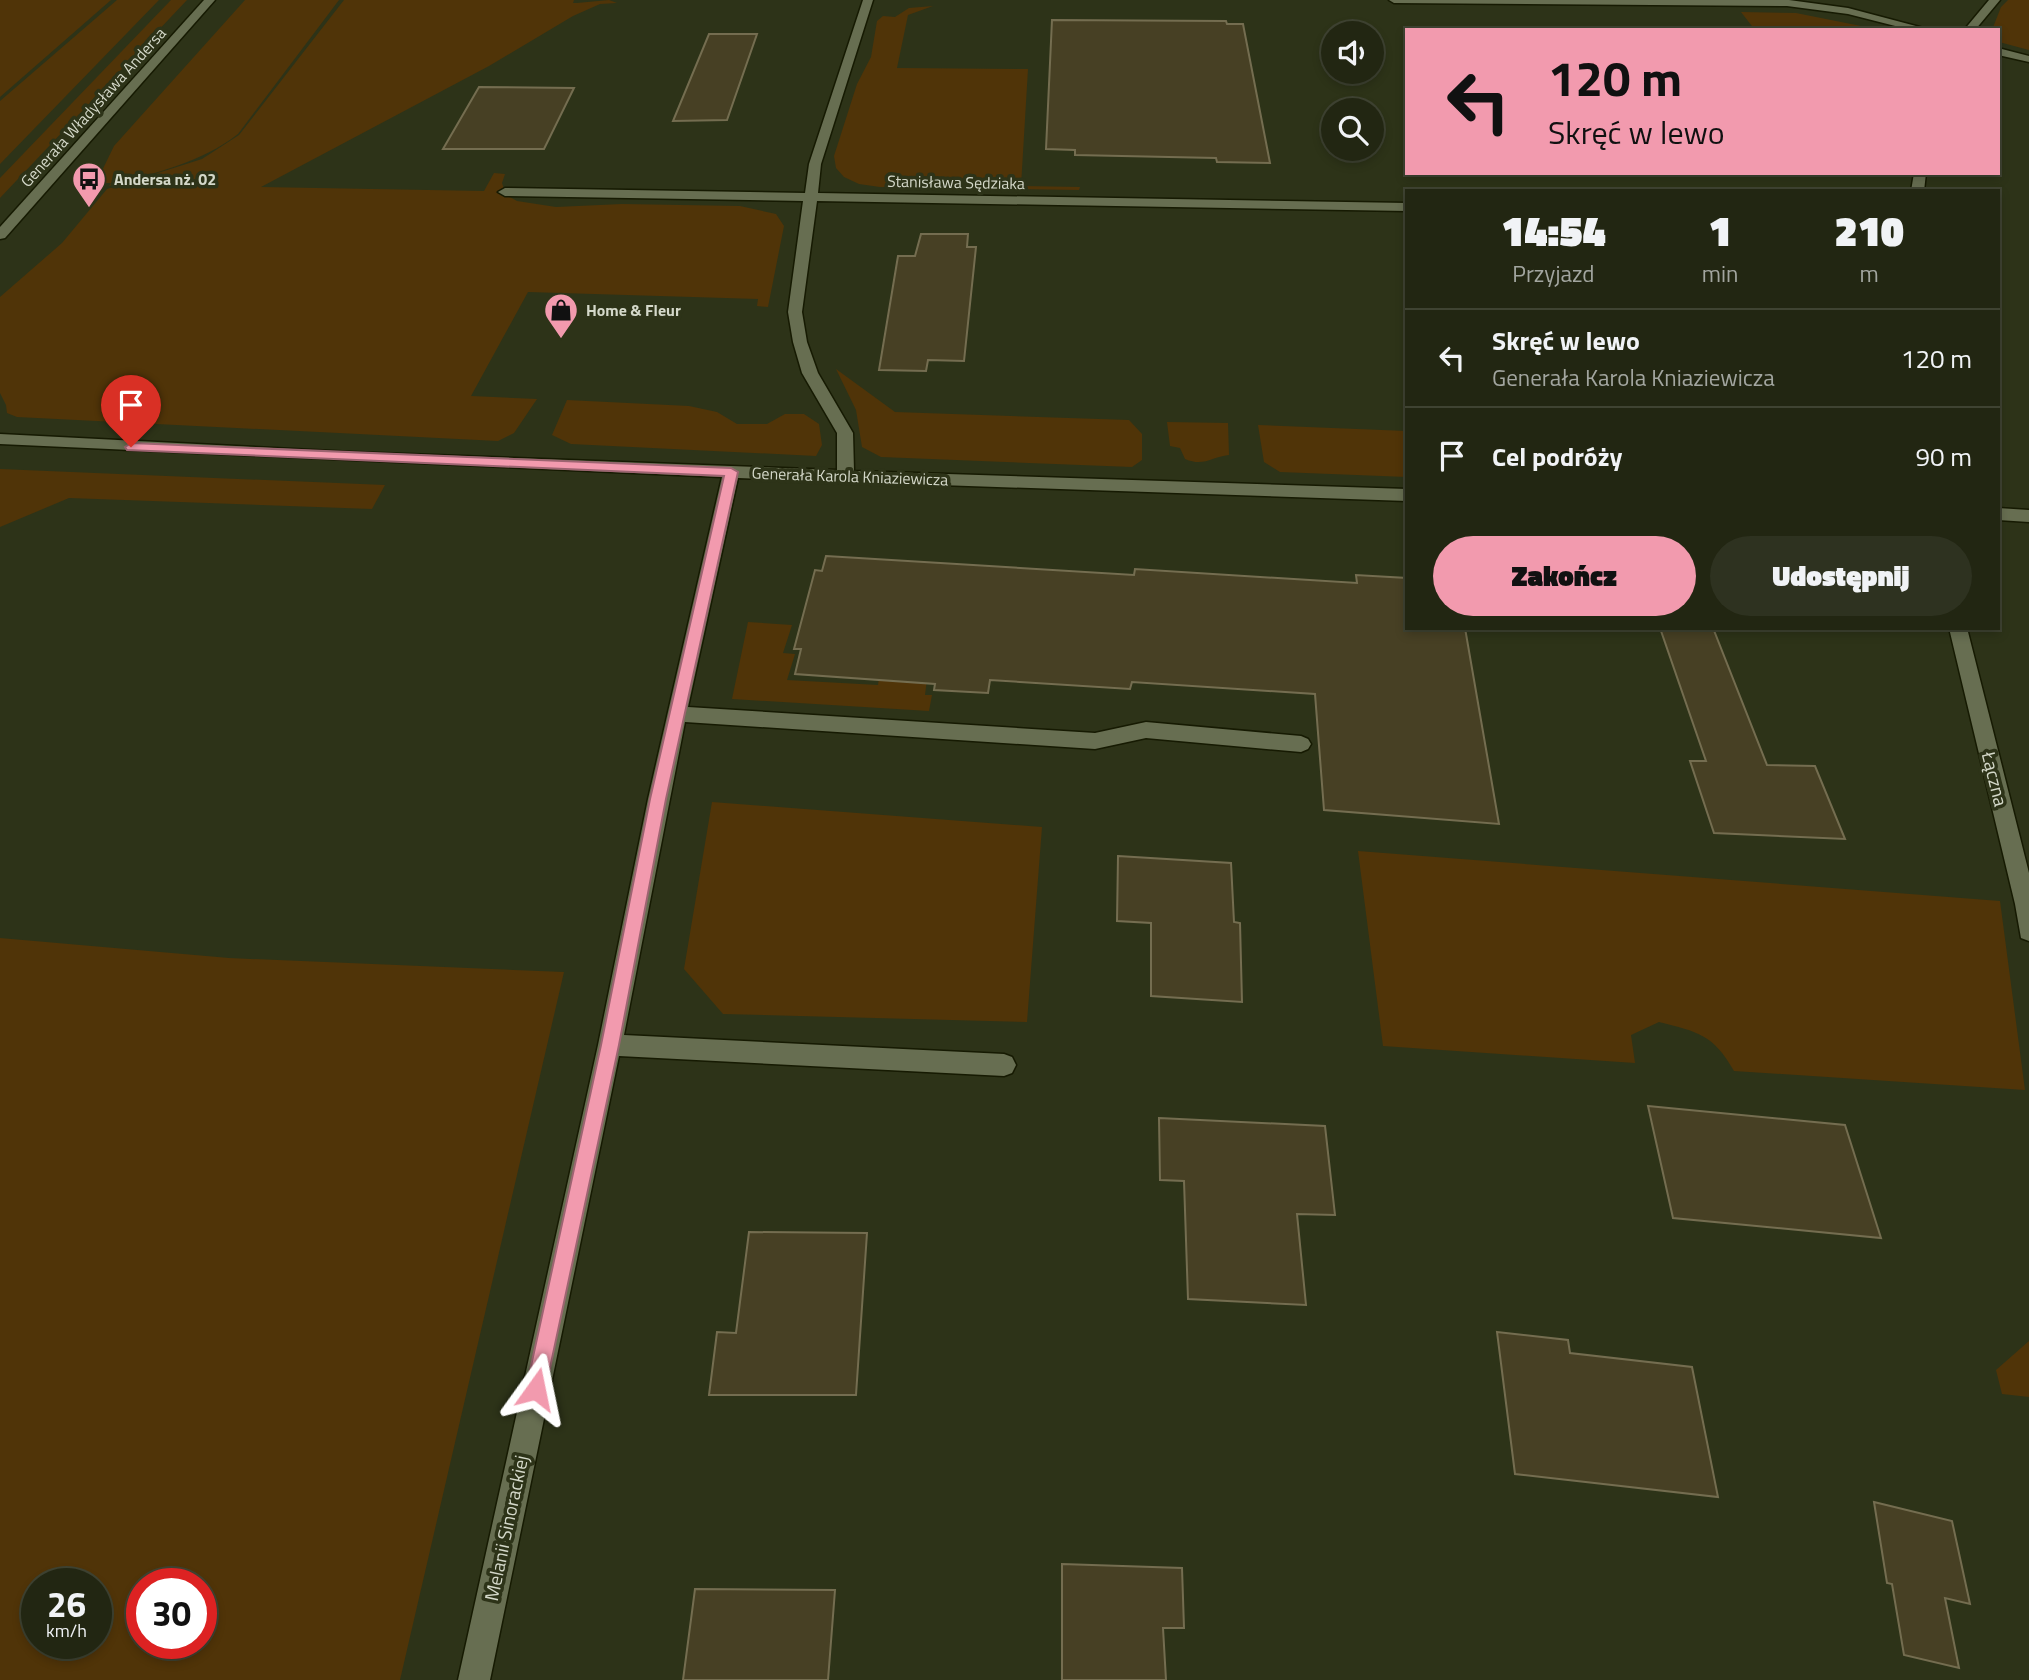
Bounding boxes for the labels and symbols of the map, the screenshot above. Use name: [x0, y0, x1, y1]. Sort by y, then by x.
street label: Generała Władysława Andersa: [15, 22, 171, 192]
bus stop icon: Andersa nż. 02: [70, 160, 108, 209]
place label: Andersa nż. 02: [114, 167, 216, 191]
street label: Stanisława Sędziaka: [887, 169, 1025, 195]
shop icon: Home & Fleur: [542, 291, 580, 340]
place label: Home & Fleur: [586, 298, 681, 322]
pin: [101, 375, 161, 447]
street label: Generała Karola Kniaziewicza: [751, 461, 949, 491]
street label: Łączna: [1974, 748, 2016, 810]
position arrow: [499, 1352, 573, 1426]
street label: Melanii Sinorackiej: [476, 1452, 535, 1603]
speed limit sign: 30: [126, 1568, 217, 1659]

